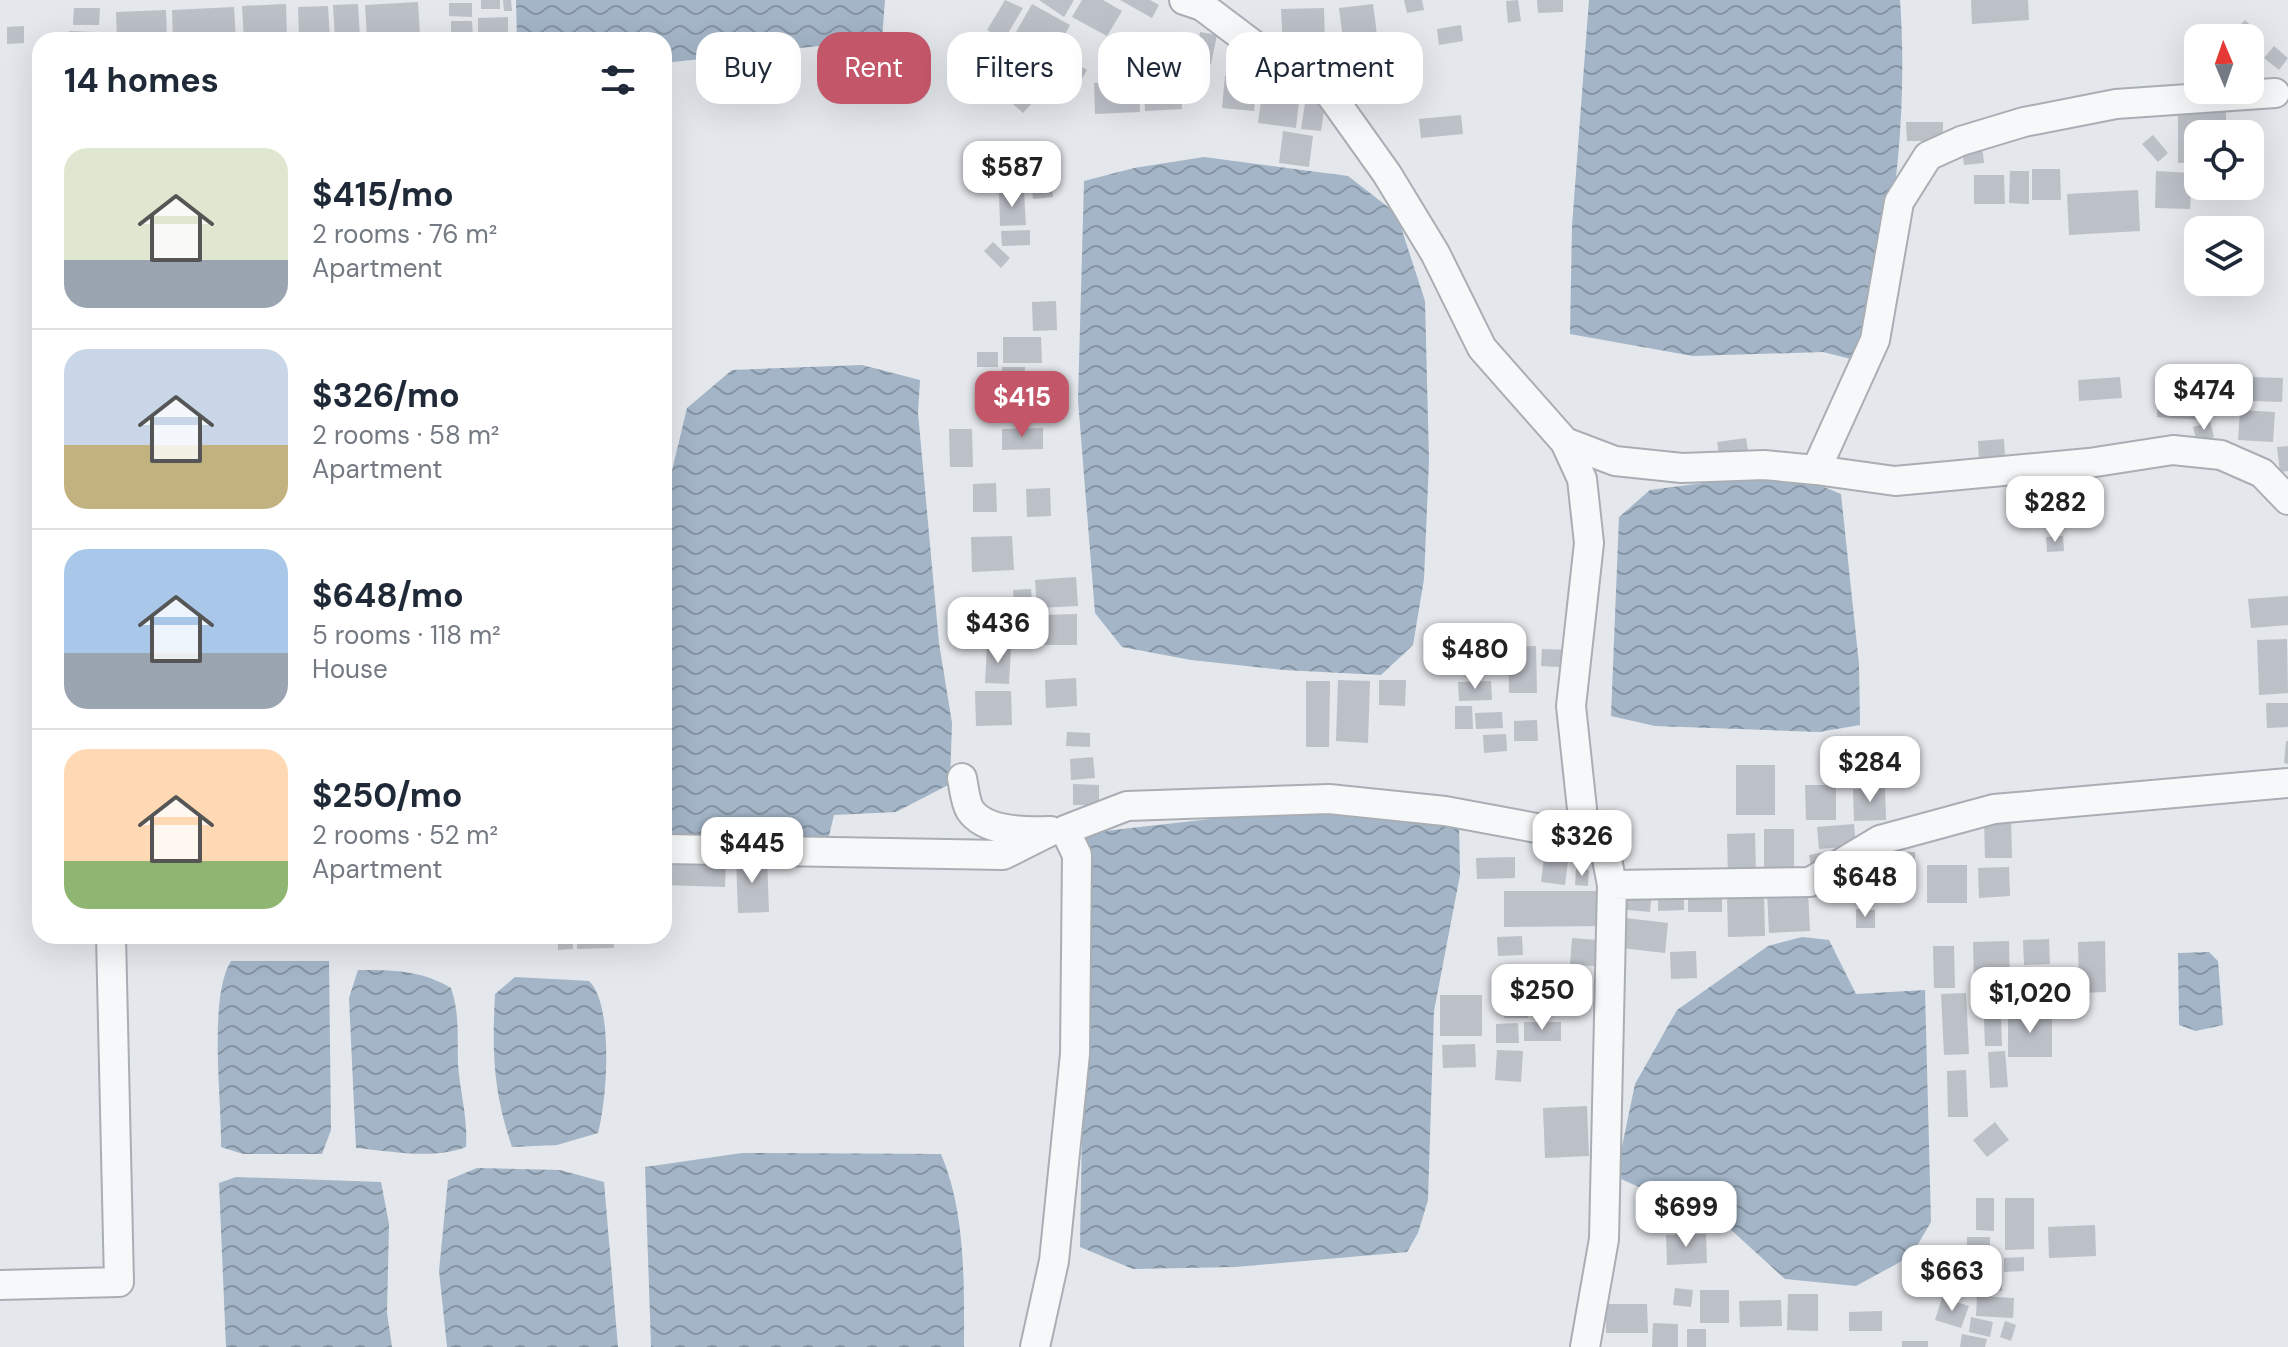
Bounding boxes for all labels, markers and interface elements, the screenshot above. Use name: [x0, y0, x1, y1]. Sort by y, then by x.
north arrow: [2184, 24, 2264, 104]
map controls: [2184, 24, 2264, 296]
chip: Buy: [696, 32, 801, 104]
chip: Rent: [817, 32, 931, 104]
chip: Filters: [947, 32, 1082, 104]
chip: New: [1098, 32, 1210, 104]
chip: Apartment: [1226, 32, 1423, 104]
text: 14 homes: [64, 58, 219, 103]
icon: filters: [596, 58, 640, 102]
button: locate: [2184, 120, 2264, 200]
pin: $587: [965, 141, 1059, 209]
text: $587: [981, 150, 1043, 184]
text: $415/mo: [312, 172, 454, 217]
icon: home: [128, 180, 224, 276]
button: layers: [2184, 216, 2264, 296]
text: 2 rooms · 76 m²: [312, 217, 497, 251]
text: Apartment: [312, 251, 443, 285]
pin: $474: [2157, 364, 2251, 432]
pin: $415: [975, 371, 1069, 439]
text: $326/mo: [312, 373, 460, 418]
text: $474: [2173, 373, 2235, 407]
text: $415: [993, 380, 1051, 414]
icon: home: [128, 381, 224, 477]
text: 2 rooms · 58 m²: [312, 418, 499, 452]
text: Apartment: [312, 452, 443, 486]
pin: $282: [2008, 476, 2102, 544]
text: $282: [2024, 485, 2086, 519]
text: $648/mo: [312, 573, 464, 618]
icon: home: [128, 581, 224, 677]
pin: $436: [951, 597, 1045, 665]
text: $436: [966, 606, 1030, 640]
text: 5 rooms · 118 m²: [312, 618, 501, 652]
pin: $480: [1428, 623, 1522, 691]
text: $480: [1441, 632, 1509, 666]
text: House: [312, 652, 388, 686]
pin: $284: [1823, 736, 1917, 804]
text: $284: [1838, 745, 1902, 779]
text: $250/mo: [312, 773, 462, 818]
icon: home: [128, 781, 224, 877]
pin: $326: [1535, 810, 1629, 878]
pin: $445: [705, 817, 799, 885]
text: 2 rooms · 52 m²: [312, 818, 498, 852]
text: $326: [1551, 819, 1613, 853]
text: $445: [719, 826, 785, 860]
pin: $648: [1818, 851, 1912, 919]
text: Apartment: [312, 852, 443, 886]
text: $648: [1832, 860, 1898, 894]
pin: $250: [1495, 964, 1589, 1032]
pin: $1,020: [1965, 967, 2095, 1035]
text: $250: [1509, 973, 1575, 1007]
text: $1,020: [1989, 976, 2071, 1010]
pin: $699: [1639, 1181, 1733, 1249]
text: $699: [1654, 1190, 1718, 1224]
pin: $663: [1905, 1245, 1999, 1313]
text: $663: [1920, 1254, 1984, 1288]

